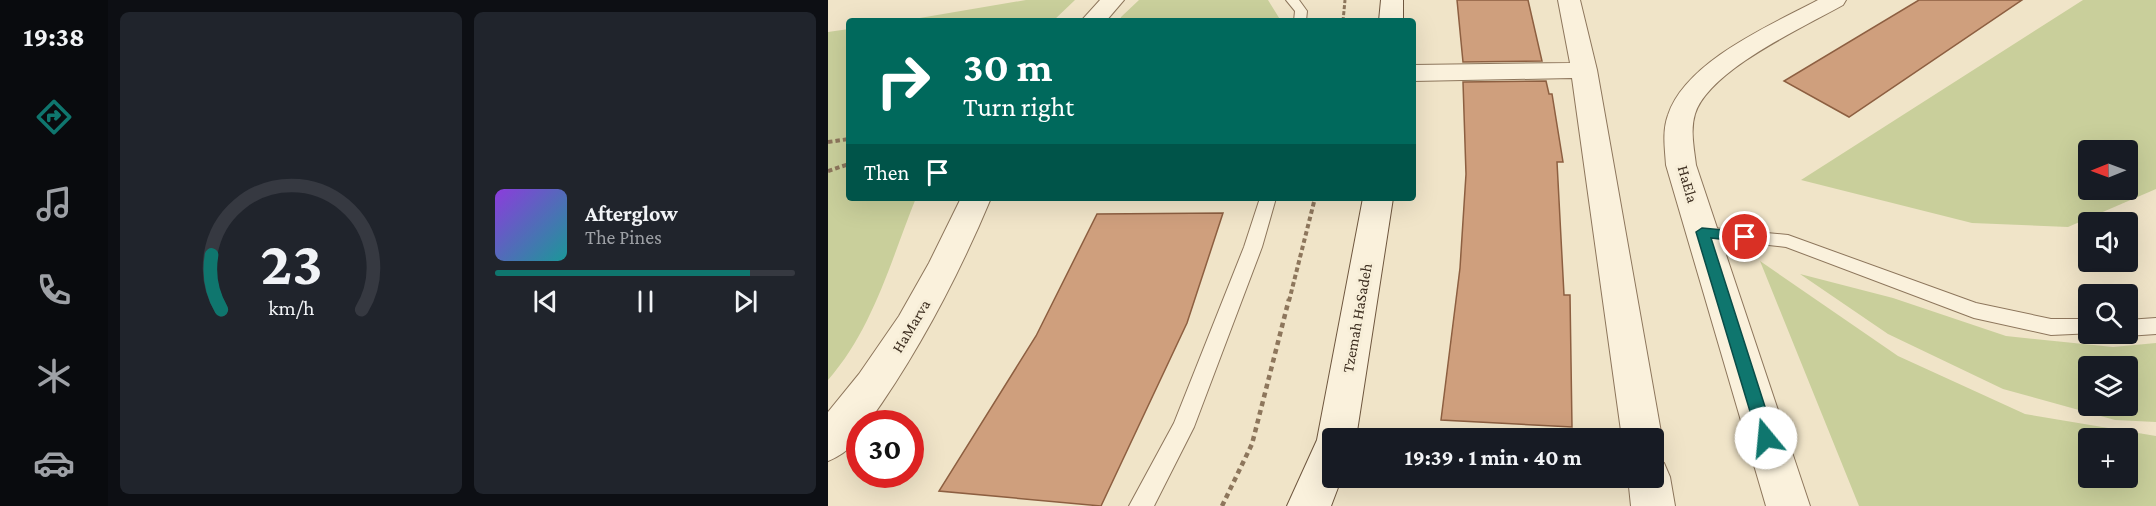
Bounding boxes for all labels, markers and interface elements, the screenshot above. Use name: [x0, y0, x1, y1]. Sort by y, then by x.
text: 19:38: [23, 22, 85, 52]
icon: right: [864, 42, 942, 120]
text: 30 m: [963, 43, 1053, 90]
text: Turn right: [963, 92, 1074, 122]
icon: directions: [33, 96, 75, 138]
north arrow: [2078, 140, 2138, 200]
map controls: [2078, 140, 2138, 488]
icon: arrive: [921, 156, 954, 189]
text: Then: [864, 160, 909, 185]
street label: HaEla: [1675, 163, 1702, 205]
icon: music: [33, 183, 75, 225]
text: Afterglow: [585, 201, 678, 226]
pin: [1719, 211, 1770, 262]
button: sound: [2078, 212, 2138, 272]
icon: arrive: [1728, 220, 1761, 253]
text: The Pines: [585, 226, 662, 248]
text: 23: [260, 228, 322, 297]
street label: Tzemah HaSadeh: [1339, 261, 1375, 374]
icon: phone: [33, 269, 75, 311]
button: search: [2078, 284, 2138, 344]
icon: previous: [529, 285, 562, 318]
icon: pause: [629, 285, 662, 318]
icon: next: [729, 285, 762, 318]
text: km/h: [268, 296, 315, 320]
street label: HaMarva: [889, 296, 934, 356]
icon: climate: [33, 355, 75, 397]
button: layers: [2078, 356, 2138, 416]
position arrow: [1734, 406, 1798, 470]
speed limit sign: 30: [846, 410, 924, 488]
button: +: [2078, 428, 2138, 488]
icon: car: [33, 442, 75, 484]
text: 19:39 · 1 min · 40 m: [1404, 445, 1582, 470]

